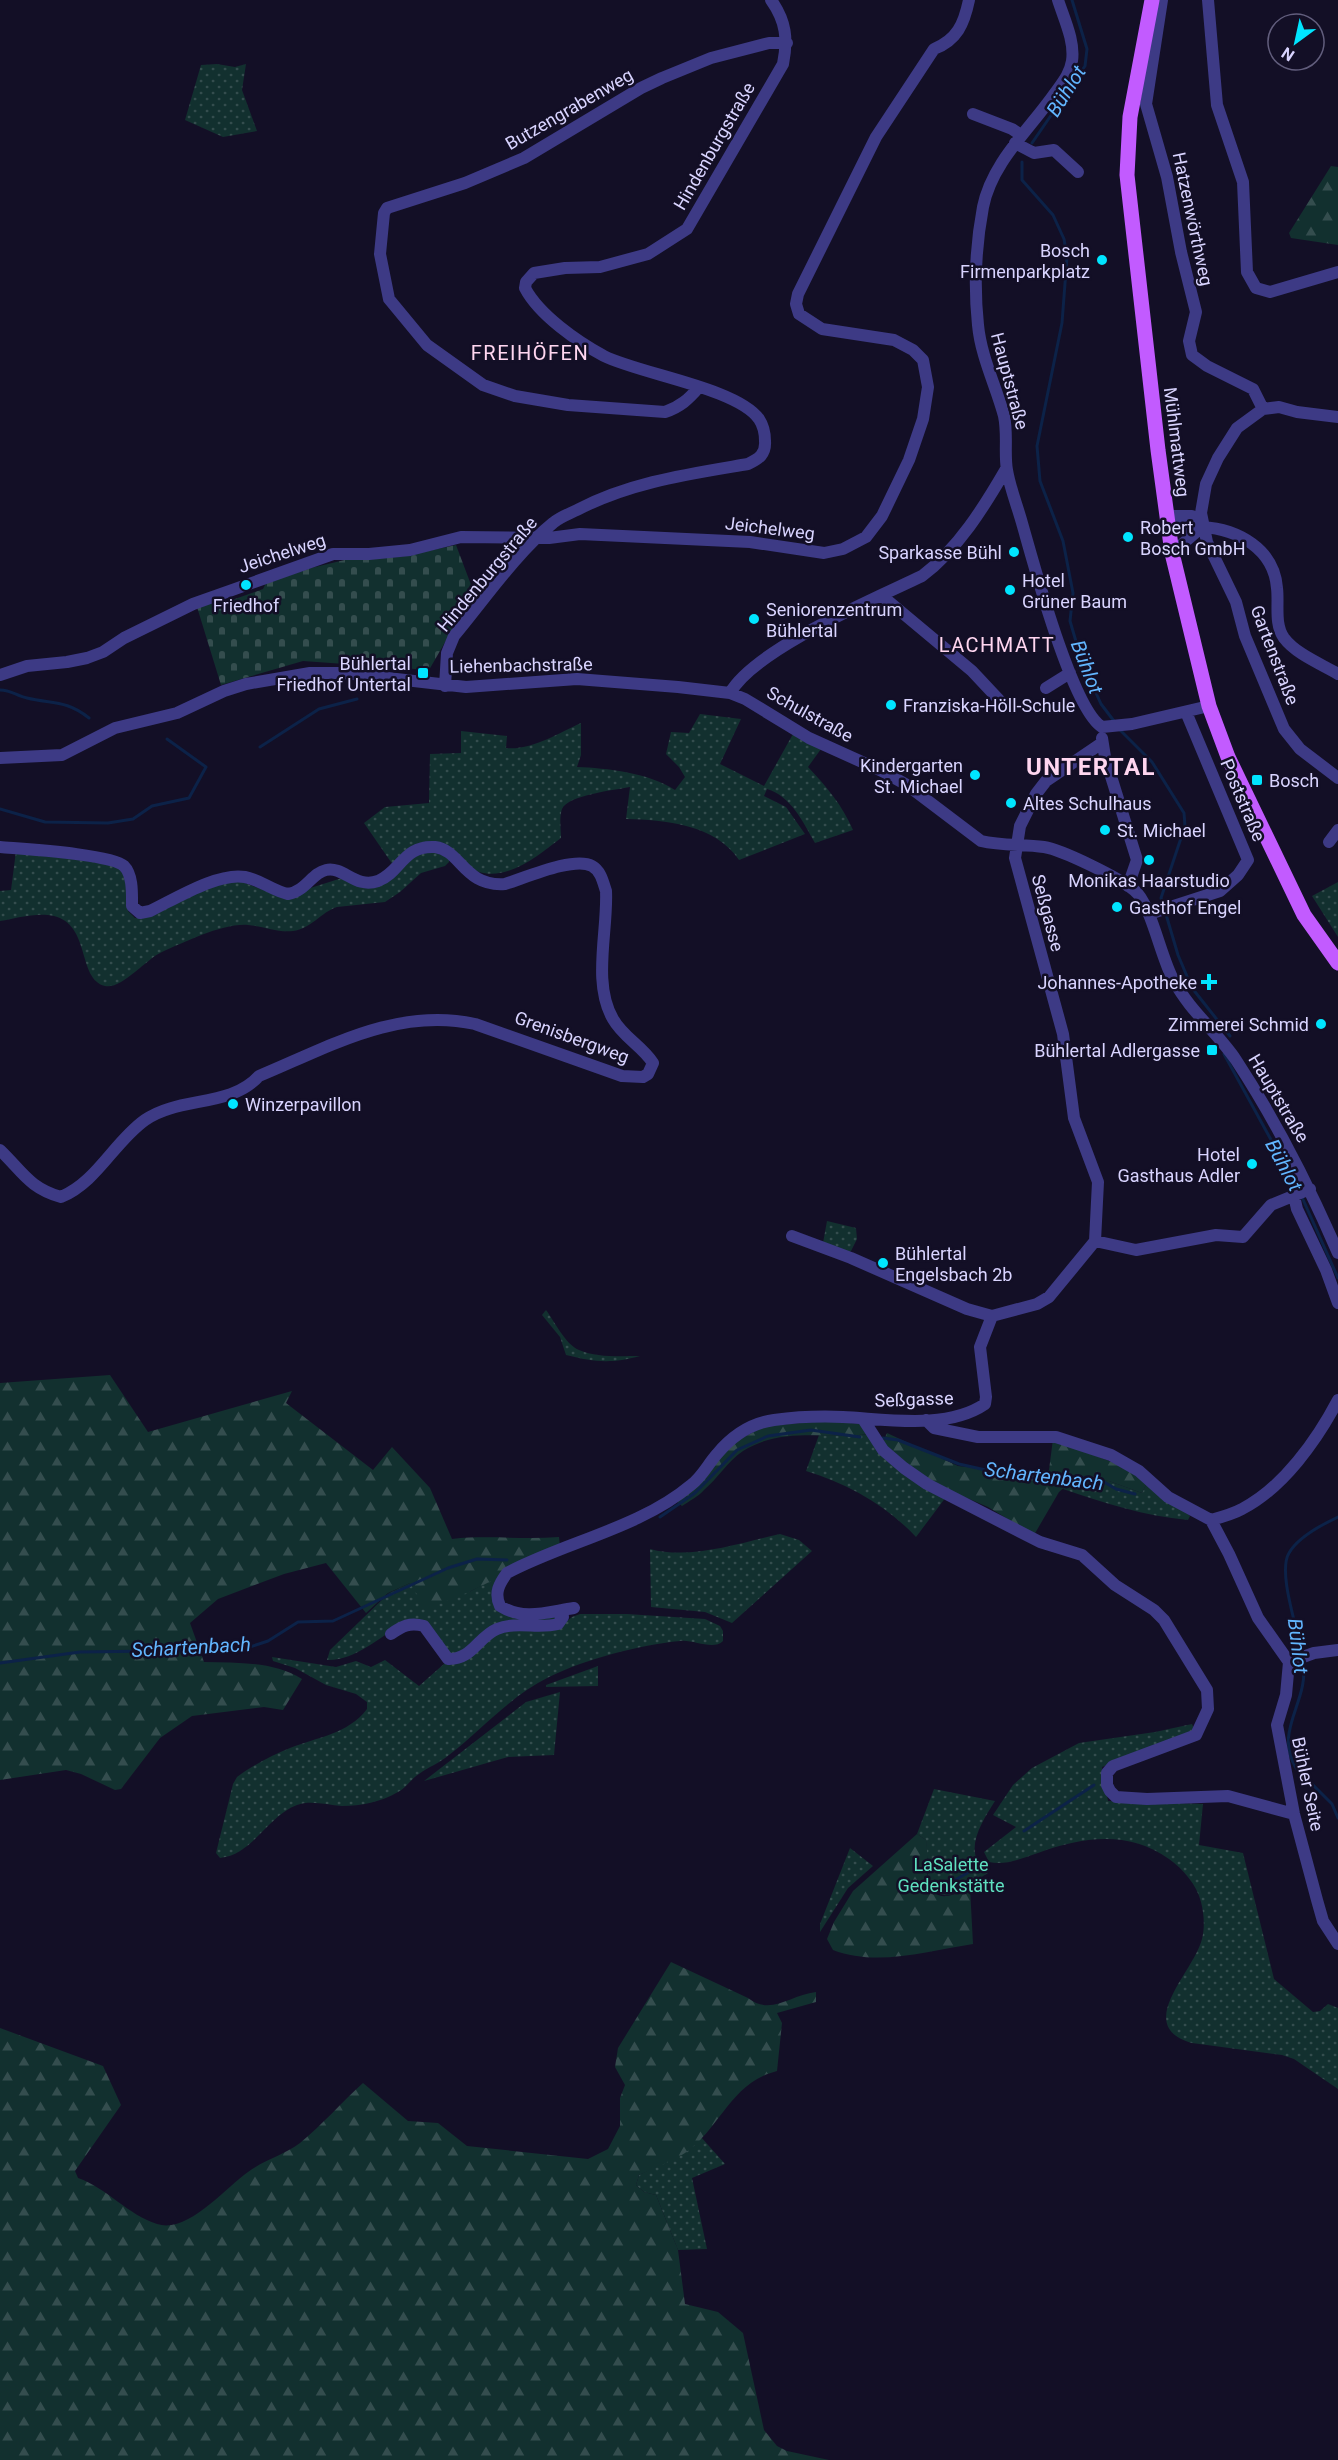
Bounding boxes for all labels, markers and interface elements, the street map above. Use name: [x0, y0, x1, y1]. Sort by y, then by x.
north arrow: [1266, 12, 1326, 72]
text: N: [1278, 43, 1298, 65]
water label: Bühlot: [1041, 61, 1091, 121]
street label: Butzengrabenweg: [502, 64, 636, 154]
street label: Hindenburgstraße: [669, 78, 759, 214]
street label: Hatzenwörthweg: [1169, 150, 1217, 288]
place label: Bosch Firmenparkplatz: [960, 240, 1090, 282]
marker: Bosch Firmenparkplatz: [1095, 253, 1109, 267]
street label: Hauptstraße: [987, 330, 1033, 432]
district label: FREIHÖFEN: [471, 341, 589, 365]
street label: Mühlmattweg: [1160, 386, 1194, 498]
street label: Hindenburgstraße: [433, 512, 541, 636]
street label: Jeichelweg: [724, 512, 816, 544]
place label: Robert Bosch GmbH: [1140, 517, 1246, 559]
street label: Jeichelweg: [236, 529, 328, 577]
marker: Robert Bosch GmbH: [1121, 530, 1135, 544]
place label: Sparkasse Bühl: [878, 542, 1002, 563]
marker: Sparkasse Bühl: [1007, 545, 1021, 559]
place label: Hotel Grüner Baum: [1022, 570, 1127, 612]
marker: Friedhof: [239, 578, 253, 592]
marker: Hotel Grüner Baum: [1003, 583, 1017, 597]
place label: Friedhof: [213, 595, 280, 616]
place label: Seniorenzentrum Bühlertal: [766, 599, 902, 641]
street label: Gartenstraße: [1246, 602, 1304, 708]
marker: Seniorenzentrum Bühlertal: [747, 612, 761, 626]
district label: LACHMATT: [939, 633, 1055, 657]
water label: Bühlot: [1066, 637, 1108, 698]
place label: Bühlertal Friedhof Untertal: [277, 653, 411, 695]
street label: Liehenbachstraße: [449, 653, 593, 677]
marker: Bühlertal Friedhof Untertal: [416, 666, 430, 680]
street label: Schulstraße: [763, 682, 857, 746]
place label: Franziska-Höll-Schule: [903, 695, 1075, 716]
marker: Franziska-Höll-Schule: [884, 698, 898, 712]
district label: UNTERTAL: [1026, 753, 1156, 781]
place label: Kindergarten St. Michael: [860, 755, 963, 797]
street label: Poststraße: [1216, 756, 1270, 844]
marker: Kindergarten St. Michael: [968, 768, 982, 782]
place label: Bosch: [1269, 770, 1319, 791]
marker: Bosch: [1250, 773, 1264, 787]
place label: Altes Schulhaus: [1023, 793, 1152, 814]
marker: Altes Schulhaus: [1004, 796, 1018, 810]
place label: St. Michael: [1117, 820, 1206, 841]
marker: St. Michael: [1098, 823, 1112, 837]
marker: Monikas Haarstudio: [1142, 853, 1156, 867]
place label: Monikas Haarstudio: [1068, 870, 1230, 891]
street label: Seßgasse: [1028, 872, 1068, 954]
place label: Gasthof Engel: [1129, 897, 1241, 918]
marker: Gasthof Engel: [1110, 900, 1124, 914]
place label: Johannes-Apotheke: [1037, 972, 1197, 993]
marker: Johannes-Apotheke: [1202, 975, 1216, 989]
street label: Grenisbergweg: [512, 1007, 632, 1067]
place label: Zimmerei Schmid: [1168, 1014, 1309, 1035]
marker: Zimmerei Schmid: [1314, 1017, 1328, 1031]
place label: Bühlertal Adlergasse: [1034, 1040, 1200, 1061]
marker: Bühlertal Adlergasse: [1205, 1043, 1219, 1057]
street label: Hauptstraße: [1244, 1050, 1314, 1146]
place label: Winzerpavillon: [245, 1094, 362, 1115]
marker: Winzerpavillon: [226, 1097, 240, 1111]
water label: Bühlot: [1260, 1135, 1308, 1196]
place label: Hotel Gasthaus Adler: [1117, 1144, 1240, 1186]
marker: Hotel Gasthaus Adler: [1245, 1157, 1259, 1171]
place label: Bühlertal Engelsbach 2b: [895, 1243, 1012, 1285]
marker: Bühlertal Engelsbach 2b: [876, 1256, 890, 1270]
street label: Seßgasse: [874, 1387, 954, 1411]
water label: Schartenbach: [983, 1457, 1105, 1495]
water label: Bühlot: [1283, 1617, 1313, 1676]
water label: Schartenbach: [131, 1632, 251, 1662]
street label: Bühler Seite: [1288, 1735, 1328, 1833]
park label: LaSalette Gedenkstätte: [898, 1854, 1004, 1896]

